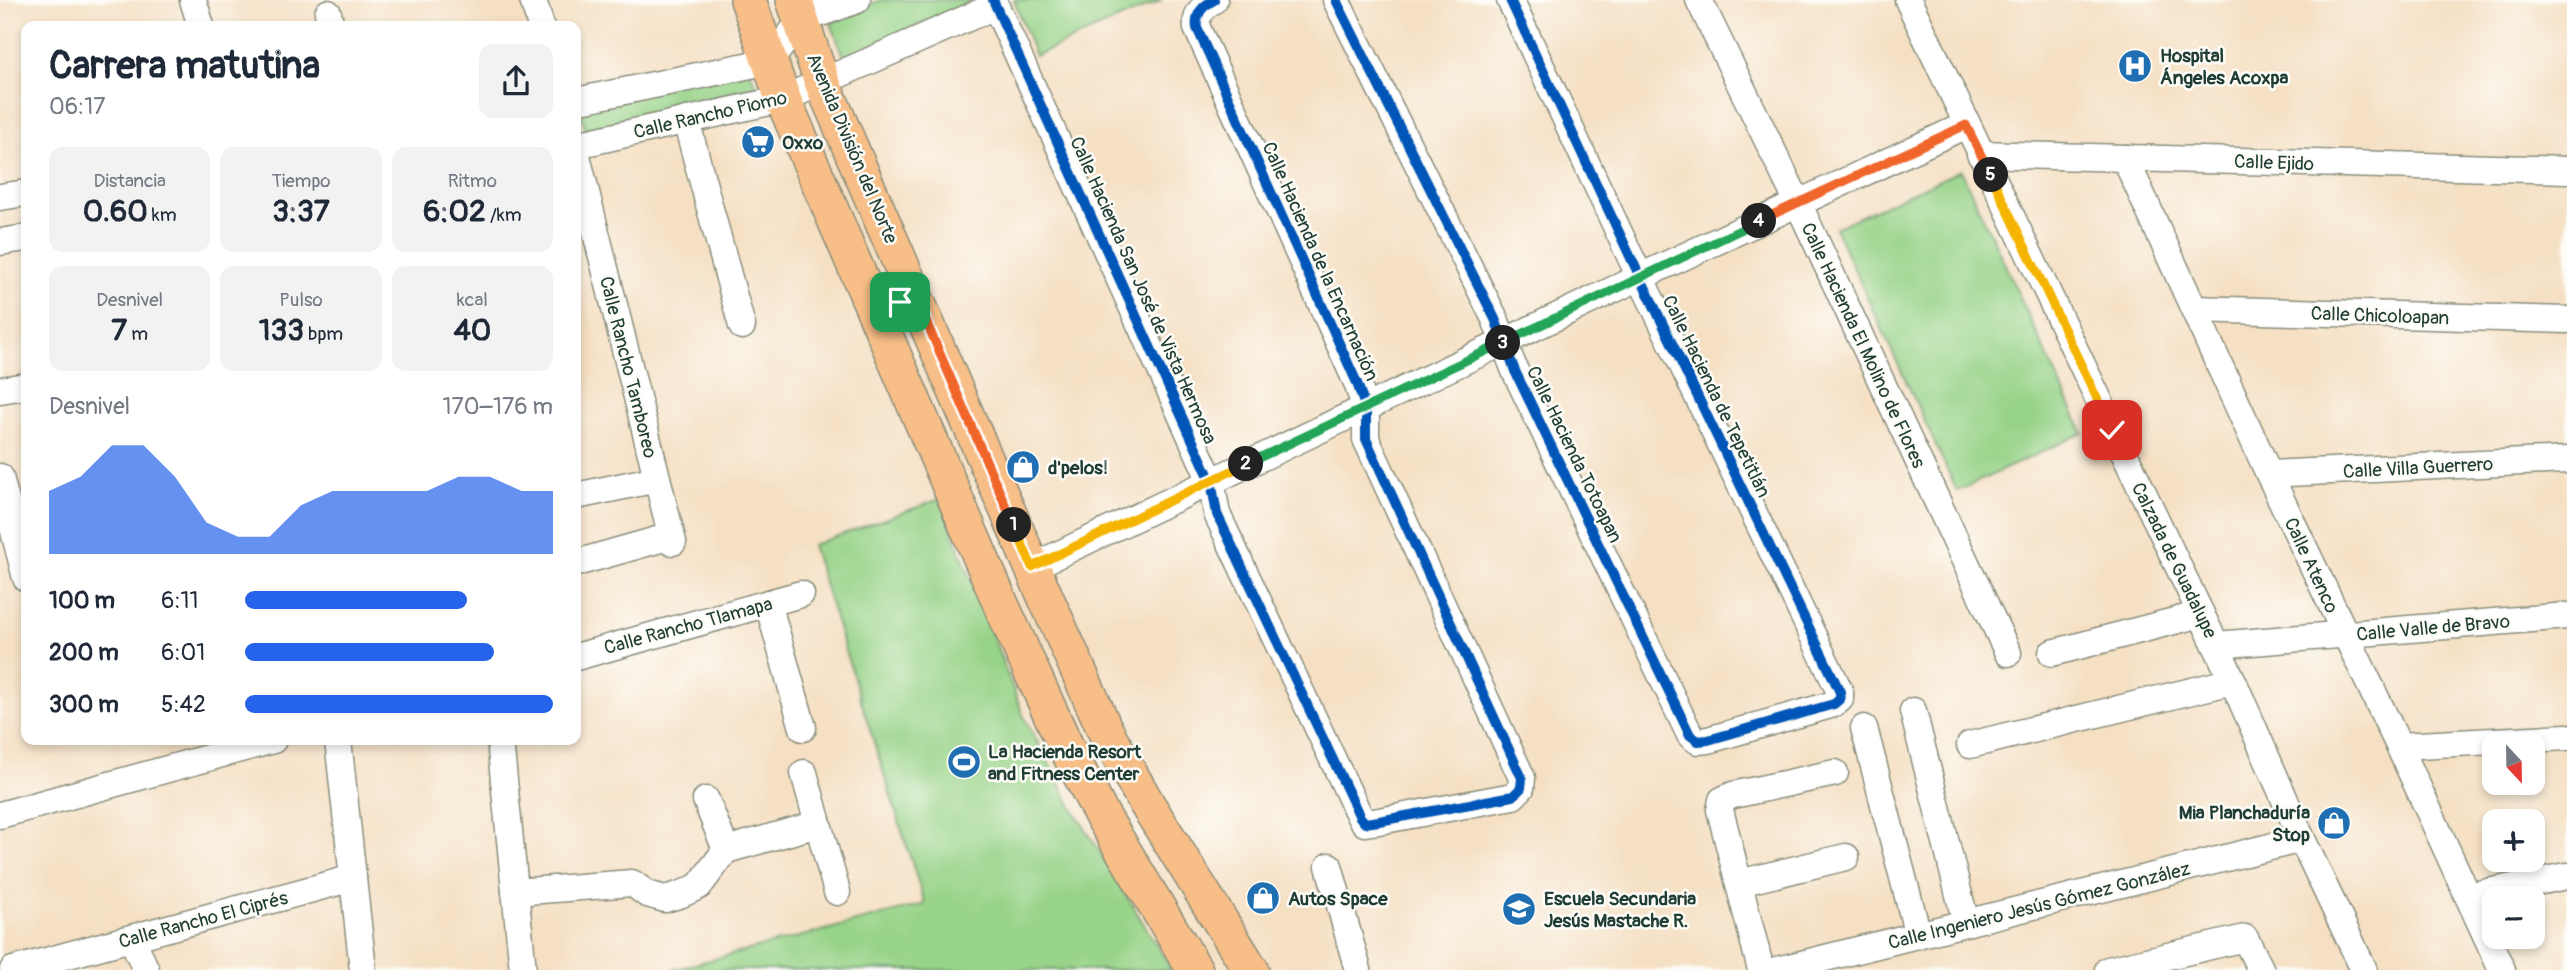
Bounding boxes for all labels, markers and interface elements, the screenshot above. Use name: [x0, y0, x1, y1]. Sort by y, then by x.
text: Carrera matutina: [49, 42, 320, 90]
button: share: [479, 44, 553, 118]
place label: Hospital Ángeles Acoxpa: [2160, 44, 2288, 90]
hospital icon: Hospital Ángeles Acoxpa: [2116, 47, 2154, 85]
street label: Avenida División del Norte: [801, 50, 903, 248]
street label: Calle Rancho Piomo: [631, 86, 789, 144]
text: 06:17: [49, 92, 105, 121]
supermarket icon: Oxxo: [739, 123, 777, 161]
place label: Oxxo: [782, 131, 824, 155]
street label: Calle Hacienda San José de Vista Hermosa: [1064, 133, 1222, 448]
street label: Calle Hacienda de la Encarnación: [1256, 138, 1384, 385]
street label: Calle Ejido: [2234, 150, 2314, 176]
pin: 5: [1974, 158, 2008, 192]
text: 5: [1985, 162, 1996, 186]
text: Distancia: [93, 169, 166, 193]
text: Tiempo: [271, 169, 331, 193]
text: Ritmo: [448, 169, 497, 193]
text: 0.60: [83, 193, 148, 230]
text: 3:37: [272, 193, 330, 230]
text: 6:02: [423, 193, 486, 230]
text: km: [148, 203, 177, 227]
text: /km: [486, 203, 522, 227]
pin: 4: [1742, 204, 1776, 238]
text: 4: [1753, 208, 1764, 232]
street label: Calle Hacienda El Molino de Flores: [1796, 219, 1931, 472]
pin: [870, 272, 930, 332]
street label: Calle Rancho Tamboreo: [594, 274, 662, 461]
icon: arrive: [881, 283, 919, 321]
text: Desnivel: [96, 288, 163, 312]
text: Pulso: [279, 288, 323, 312]
text: kcal: [457, 288, 488, 312]
street label: Calle Hacienda de Tepetitlán: [1657, 291, 1776, 501]
street label: Calle Chicoloapan: [2310, 302, 2450, 330]
text: 7: [111, 312, 127, 349]
text: 133: [259, 312, 304, 349]
text: 40: [453, 312, 491, 349]
text: m: [127, 322, 148, 346]
text: bpm: [304, 322, 343, 346]
pin: 3: [1486, 326, 1520, 360]
text: 3: [1497, 330, 1508, 354]
street label: Calle Hacienda Totoapan: [1521, 362, 1627, 547]
text: Desnivel: [49, 392, 130, 421]
text: 170–176 m: [443, 392, 553, 421]
pin: [2082, 400, 2142, 460]
icon: check: [2093, 411, 2131, 449]
pin: 2: [1228, 447, 1264, 482]
shop icon: d'pelos!: [1004, 448, 1042, 486]
text: 2: [1240, 451, 1251, 475]
street label: Calle Villa Guerrero: [2342, 452, 2494, 484]
place label: d'pelos!: [1048, 456, 1108, 480]
street label: Calzada de Guadalupe: [2126, 478, 2223, 643]
pin: 1: [996, 508, 1032, 542]
text: 1: [1010, 512, 1017, 536]
street label: Calle Atenco: [2279, 514, 2344, 617]
text: 100 m: [49, 586, 115, 615]
text: 6:11: [161, 586, 199, 615]
street label: Calle Rancho Tlamapa: [601, 592, 775, 660]
street label: Calle Valle de Bravo: [2355, 609, 2511, 647]
text: 200 m: [49, 638, 119, 667]
text: 6:01: [161, 638, 205, 667]
text: 300 m: [49, 690, 119, 719]
text: 5:42: [161, 690, 206, 719]
north arrow: [2482, 732, 2544, 794]
map controls: [2482, 732, 2545, 949]
place label: La Hacienda Resort and Fitness Center: [988, 740, 1142, 786]
sports icon: La Hacienda Resort and Fitness Center: [945, 743, 983, 781]
place label: Mia Planchaduría Stop: [2179, 801, 2310, 847]
shop icon: Mia Planchaduría Stop: [2315, 804, 2353, 842]
button: +: [2482, 809, 2545, 872]
street label: Calle Ingeniero Jesús Gómez González: [1886, 857, 2193, 955]
shop icon: Autos Space: [1244, 879, 1282, 917]
street label: Calle Rancho El Ciprés: [116, 886, 291, 954]
button: −: [2482, 886, 2545, 949]
place label: Autos Space: [1288, 887, 1388, 911]
place label: Escuela Secundaria Jesús Mastache R.: [1544, 887, 1696, 933]
school or university icon: Escuela Secundaria Jesús Mastache R.: [1500, 890, 1538, 928]

